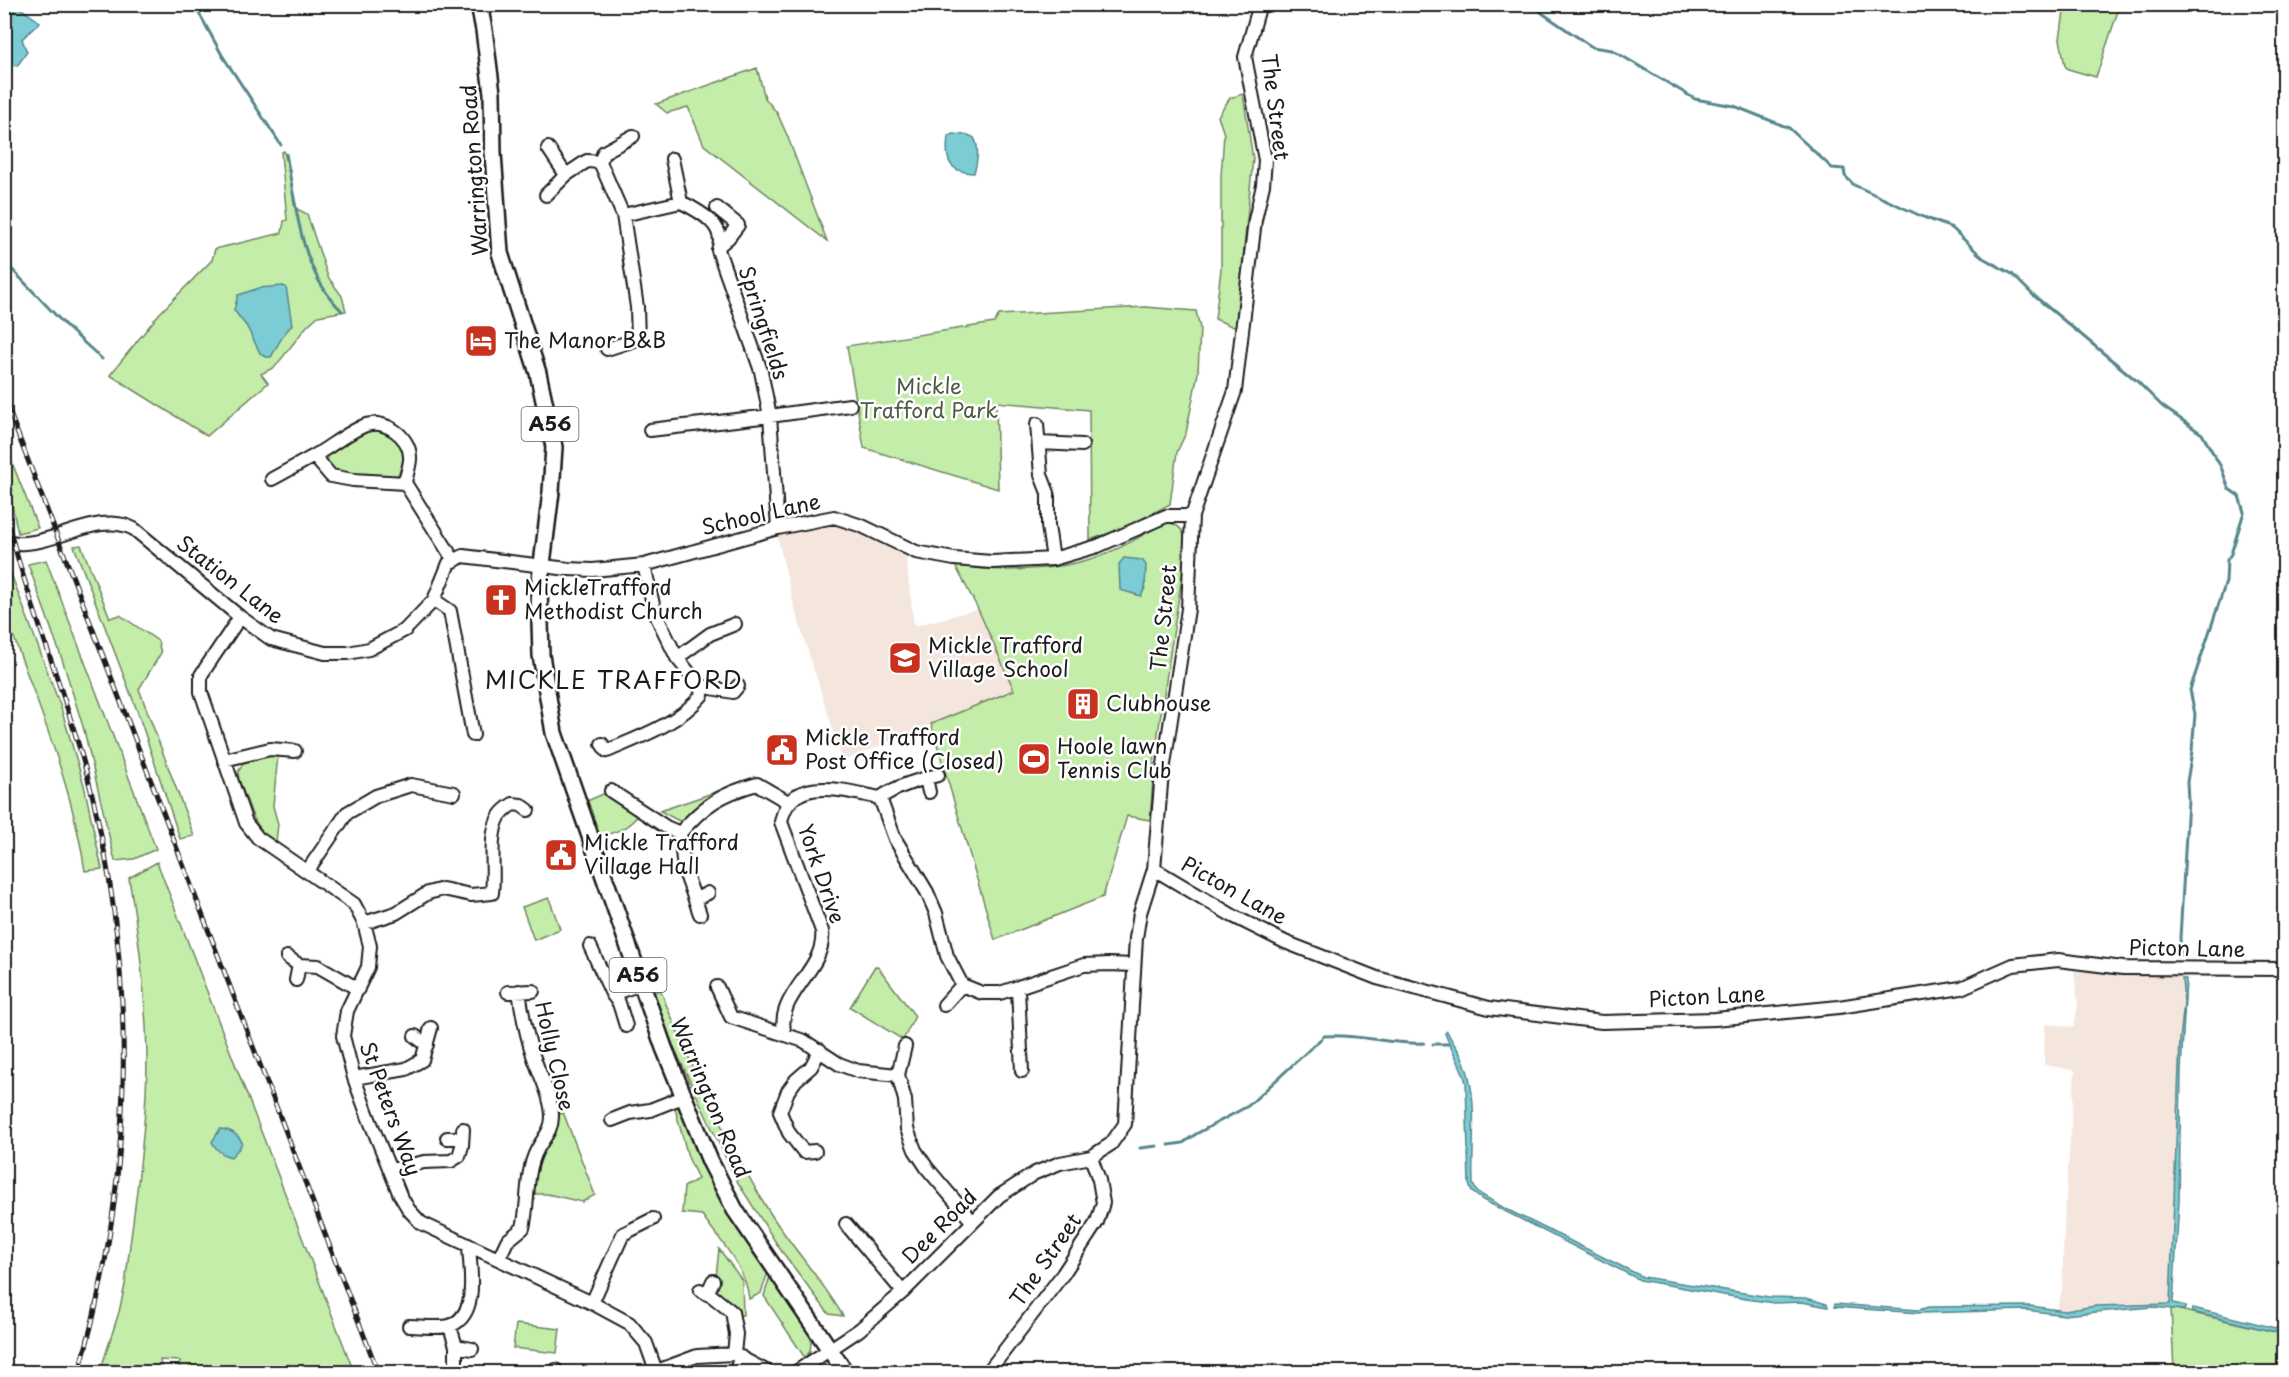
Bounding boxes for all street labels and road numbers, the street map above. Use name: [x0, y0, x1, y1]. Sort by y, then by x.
street label: The Street: [1255, 52, 1299, 162]
street label: Warrington Road: [451, 83, 495, 257]
street label: Springfields: [732, 262, 798, 383]
road number: A56: [522, 407, 578, 441]
street label: School Lane: [698, 484, 823, 542]
street label: Station Lane: [171, 526, 292, 631]
street label: The Street: [1141, 563, 1184, 673]
street label: York Drive: [791, 819, 855, 927]
street label: Picton Lane: [1176, 847, 1294, 932]
street label: Picton Lane: [2128, 930, 2246, 964]
road number: A56: [610, 958, 666, 992]
street label: Picton Lane: [1648, 976, 1766, 1014]
street label: Holly Close: [528, 998, 584, 1113]
street label: Warrington Road: [664, 1012, 760, 1182]
street label: St Peters Way: [353, 1037, 431, 1180]
street label: Dee Road: [894, 1181, 983, 1270]
street label: The Street: [1001, 1206, 1088, 1312]

